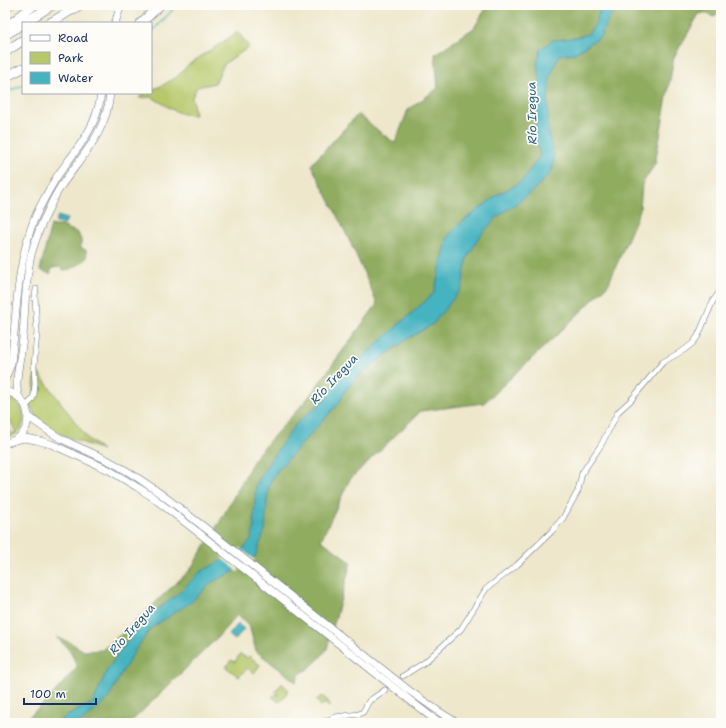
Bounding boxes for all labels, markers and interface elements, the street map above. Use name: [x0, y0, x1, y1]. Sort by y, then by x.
legend: [22, 22, 152, 94]
text: Road: [58, 30, 89, 46]
text: Park: [58, 50, 84, 66]
text: Water: [58, 70, 94, 86]
water label: Río Iregua: [523, 81, 541, 145]
water label: Río Iregua: [307, 351, 361, 407]
water label: Río Iregua: [105, 600, 159, 658]
scale bar: [24, 680, 96, 706]
text: 100 m: [30, 686, 66, 702]

